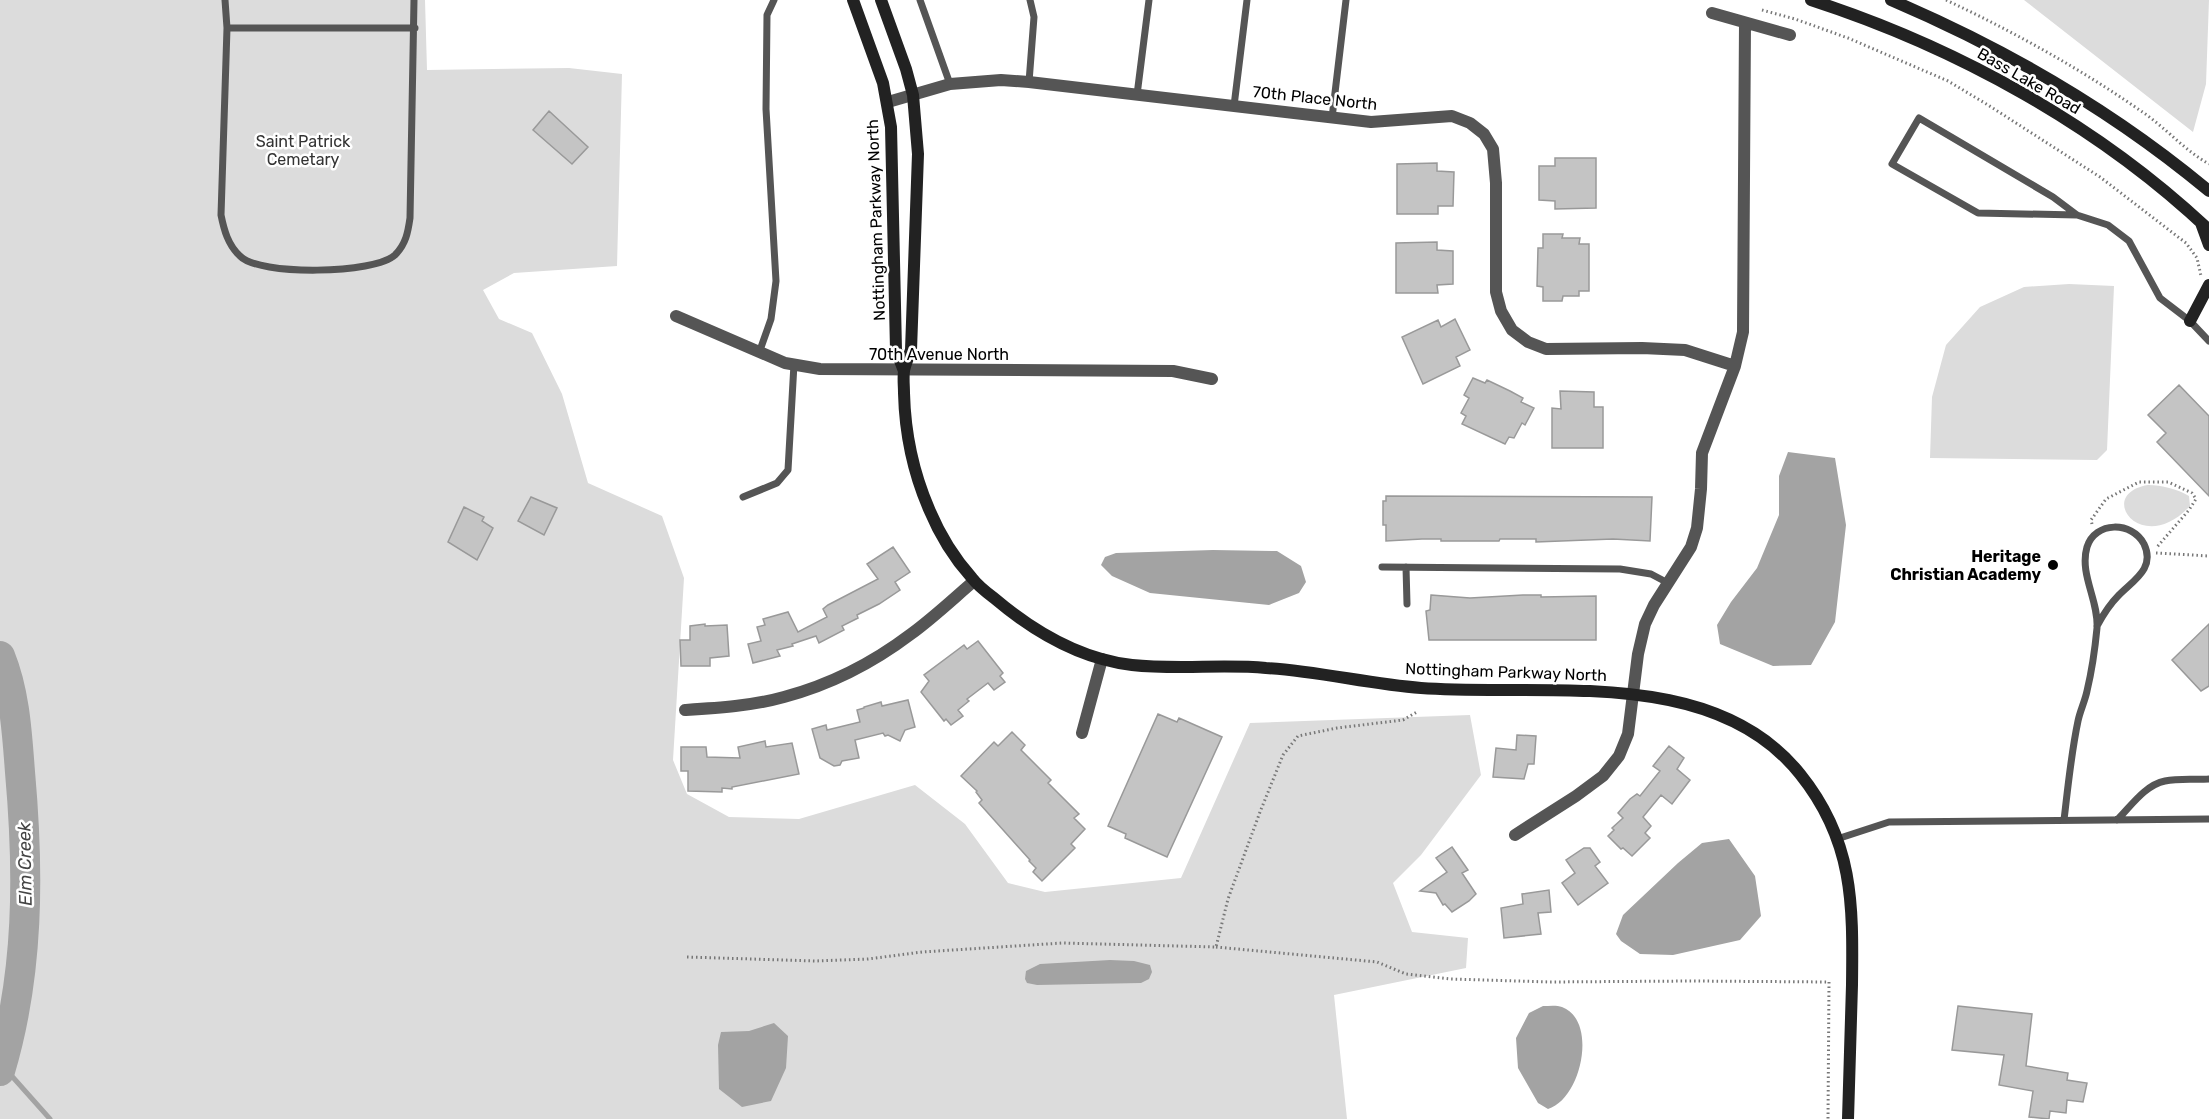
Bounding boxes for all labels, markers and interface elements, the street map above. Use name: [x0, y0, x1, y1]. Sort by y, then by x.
street label: Bass Lake Road: [1974, 44, 2084, 118]
street label: 70th Place North: [1252, 82, 1378, 114]
street label: Nottingham Parkway North: [863, 119, 889, 321]
park label: Saint Patrick Cemetary: [256, 132, 351, 169]
street label: 70th Avenue North: [869, 345, 1009, 364]
place label: Heritage Christian Academy: [1890, 547, 2041, 584]
marker: Heritage Christian Academy: [2046, 558, 2060, 572]
street label: Nottingham Parkway North: [1405, 659, 1607, 685]
water label: Elm Creek: [13, 821, 37, 906]

